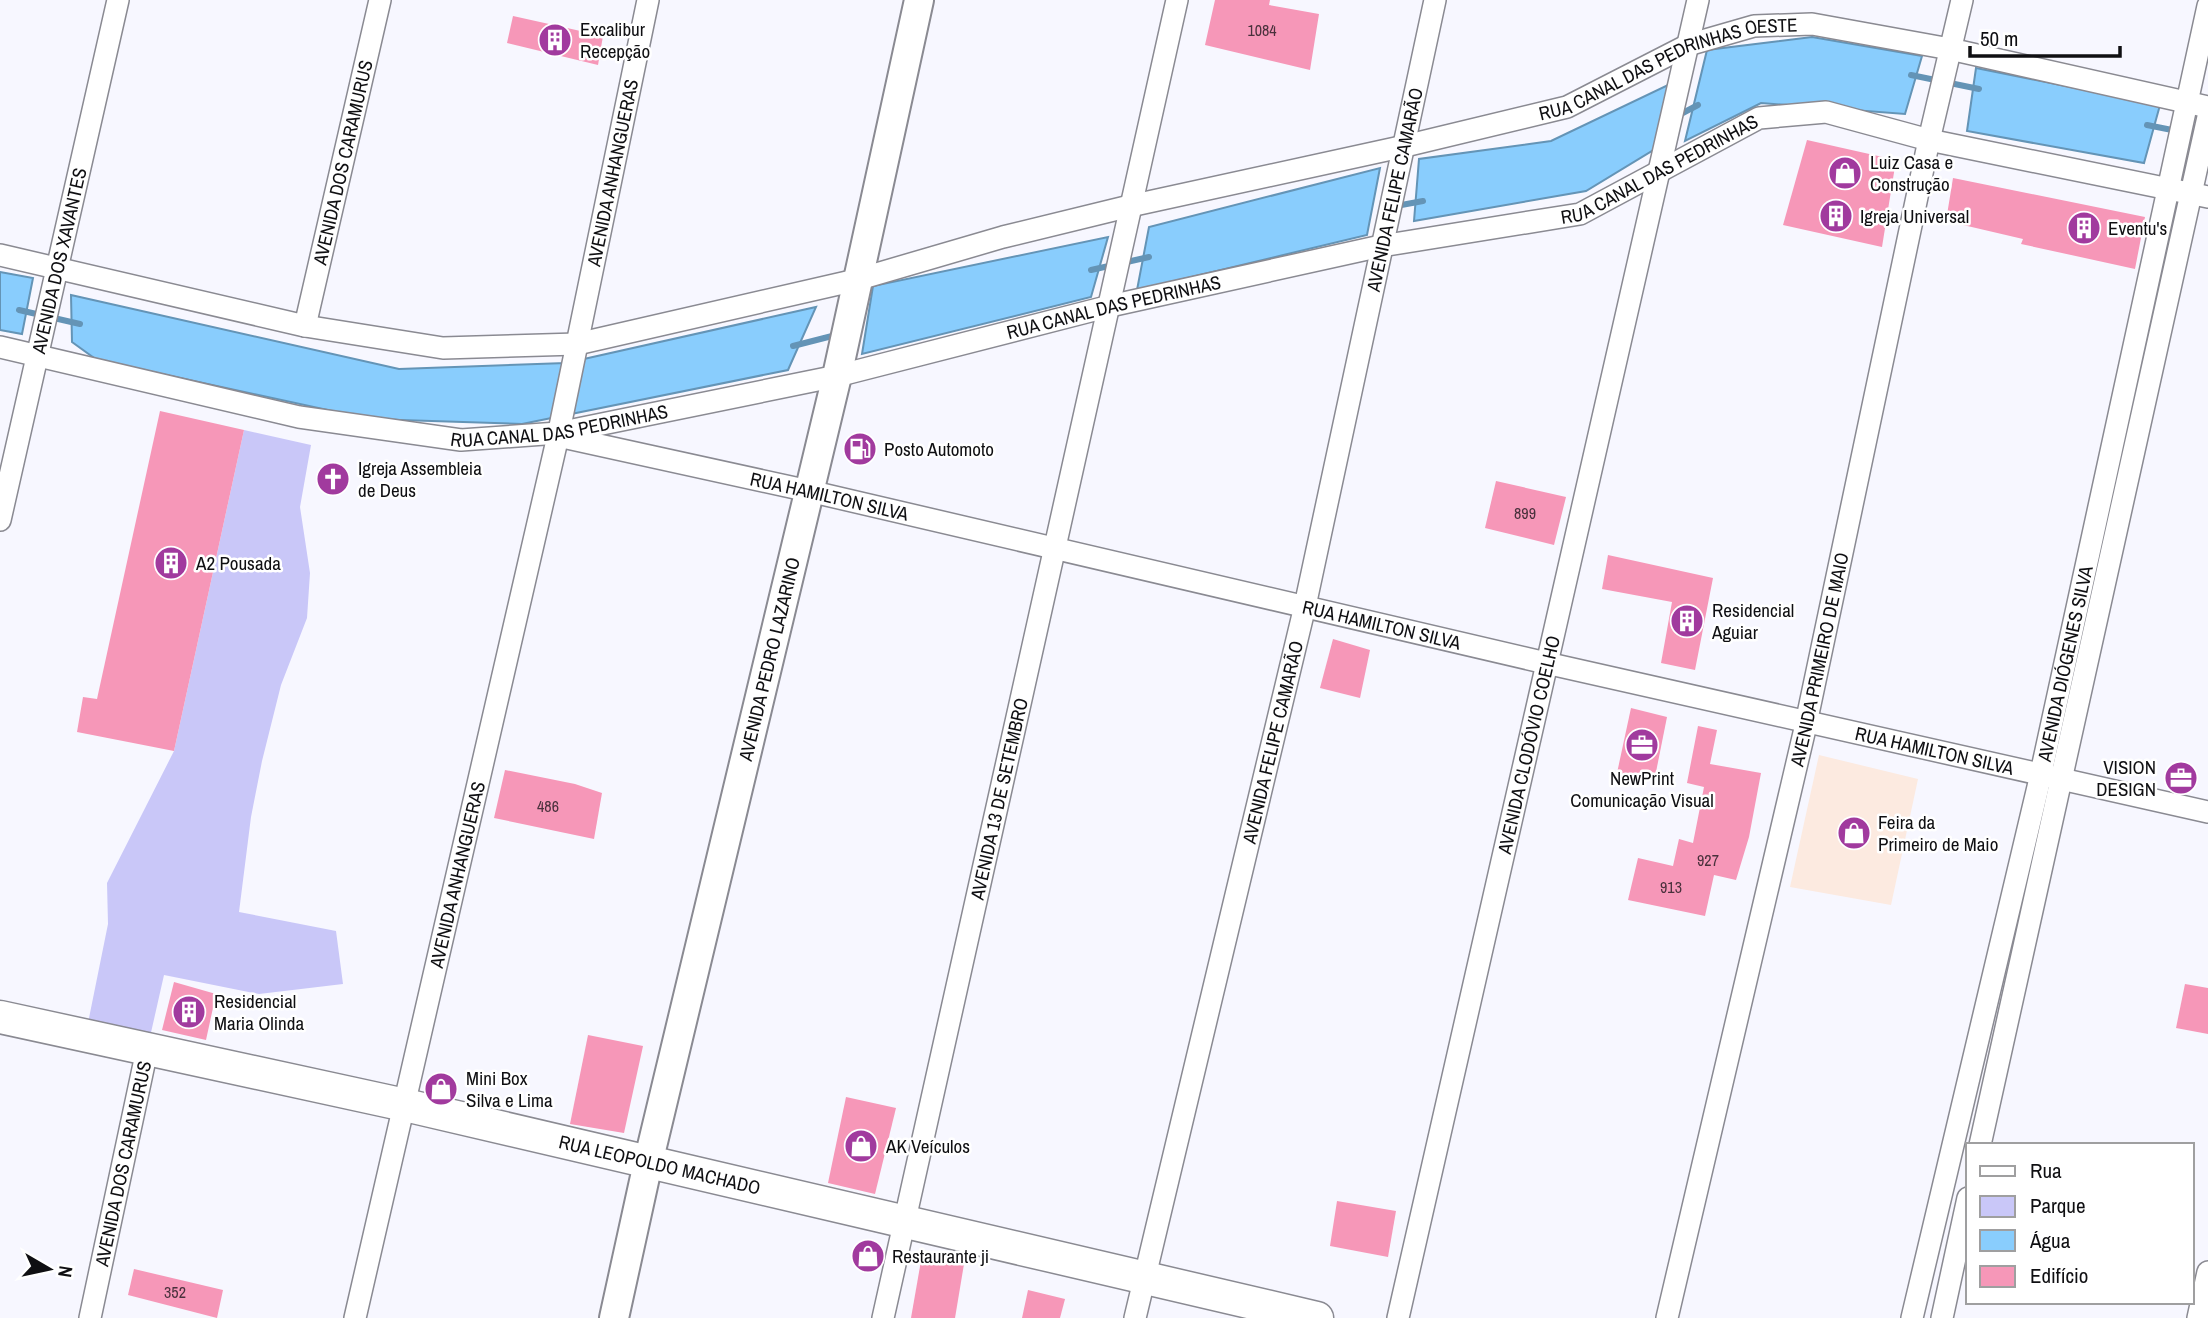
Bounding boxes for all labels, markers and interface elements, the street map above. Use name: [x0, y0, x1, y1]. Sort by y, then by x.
street label: RUA CANAL DAS PEDRINHAS OESTE: [1536, 12, 1798, 126]
scale bar: [1970, 14, 2120, 58]
place label: Excalibur Recepção: [580, 16, 650, 64]
house number: 1084: [1247, 19, 1277, 41]
building icon: Excalibur Recepção: [536, 21, 574, 59]
text: 50 m: [1980, 24, 2018, 53]
street label: AVENIDA DOS CARAMURUS: [306, 57, 379, 268]
street label: AVENIDA ANHANGUERAS: [580, 77, 644, 269]
street label: AVENIDA FELIPE CAMARÃO: [1360, 85, 1429, 295]
street label: RUA CANAL DAS PEDRINHAS: [1559, 108, 1762, 230]
place label: Luiz Casa e Construção: [1870, 149, 1953, 197]
shop icon: Luiz Casa e Construção: [1826, 154, 1864, 192]
street label: AVENIDA DOS XAVANTES: [25, 165, 93, 357]
building icon: Igreja Universal: [1817, 197, 1855, 235]
place label: Igreja Universal: [1860, 203, 1969, 229]
building icon: Eventu's: [2065, 209, 2103, 247]
place label: Eventu's: [2108, 215, 2167, 241]
street label: RUA CANAL DAS PEDRINHAS: [1004, 269, 1223, 345]
street label: RUA CANAL DAS PEDRINHAS: [449, 398, 670, 453]
fuel station icon: Posto Automoto: [841, 430, 879, 468]
place label: Posto Automoto: [884, 436, 994, 462]
place label: Igreja Assembleia de Deus: [358, 455, 482, 503]
church icon: Igreja Assembleia de Deus: [314, 460, 352, 498]
street label: RUA HAMILTON SILVA: [748, 465, 912, 527]
house number: 899: [1514, 502, 1536, 524]
building icon: A2 Pousada: [152, 544, 190, 582]
place label: A2 Pousada: [195, 550, 281, 576]
street label: AVENIDA PRIMEIRO DE MAIO: [1783, 550, 1855, 770]
street label: AVENIDA PEDRO LAZARINO: [732, 555, 806, 764]
street label: AVENIDA DIÓGENES SILVA: [2031, 563, 2099, 765]
street label: RUA HAMILTON SILVA: [1300, 594, 1464, 656]
place label: Residencial Aguiar: [1711, 597, 1794, 645]
building icon: Residencial Aguiar: [1668, 602, 1706, 640]
street label: AVENIDA CLODÓVIO COELHO: [1491, 633, 1566, 857]
street label: AVENIDA FELIPE CAMARÃO: [1235, 638, 1309, 847]
street label: AVENIDA 13 DE SETEMBRO: [963, 695, 1034, 903]
street label: RUA HAMILTON SILVA: [1853, 720, 2017, 781]
office icon: NewPrint Comunicação Visual: [1623, 726, 1661, 764]
place label: VISION DESIGN: [2096, 754, 2156, 802]
office icon: VISION DESIGN: [2162, 759, 2200, 797]
place label: NewPrint Comunicação Visual: [1570, 765, 1714, 813]
street label: AVENIDA ANHANGUERAS: [423, 779, 491, 971]
house number: 486: [537, 795, 559, 817]
place label: Feira da Primeiro de Maio: [1878, 809, 1998, 857]
shop icon: Feira da Primeiro de Maio: [1835, 814, 1873, 852]
house number: 927: [1697, 849, 1719, 871]
house number: 913: [1660, 876, 1682, 898]
place label: Residencial Maria Olinda: [214, 988, 304, 1036]
building icon: Residencial Maria Olinda: [170, 993, 208, 1031]
street label: AVENIDA DOS CARAMURUS: [88, 1058, 157, 1270]
place label: Mini Box Silva e Lima: [466, 1065, 553, 1113]
shop icon: Mini Box Silva e Lima: [422, 1070, 460, 1108]
shop icon: AK Veículos: [842, 1127, 880, 1165]
street label: RUA LEOPOLDO MACHADO: [556, 1128, 763, 1201]
place label: AK Veículos: [885, 1133, 970, 1159]
legend: [1966, 1143, 2194, 1304]
text: Rua: [2030, 1156, 2062, 1185]
text: Parque: [2030, 1191, 2086, 1220]
text: Água: [2029, 1226, 2071, 1255]
north arrow: [14, 1234, 84, 1304]
shop icon: Restaurante ji: [849, 1237, 887, 1275]
place label: Restaurante ji: [892, 1243, 989, 1269]
text: Edifício: [2030, 1261, 2088, 1290]
text: N: [52, 1264, 80, 1279]
house number: 352: [164, 1281, 186, 1303]

